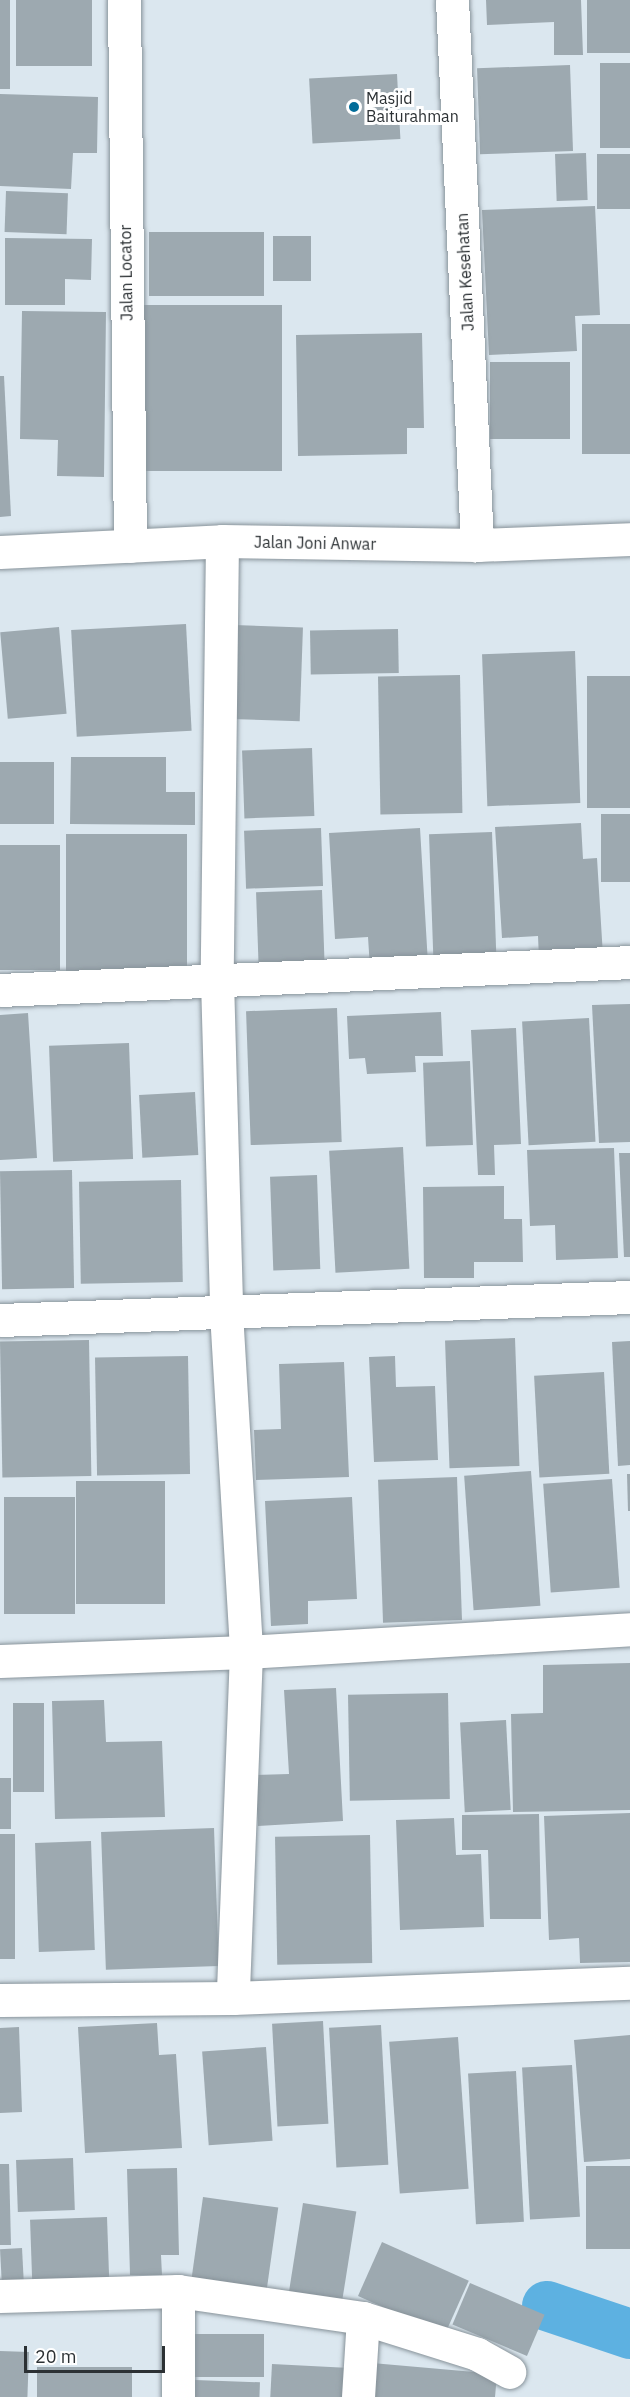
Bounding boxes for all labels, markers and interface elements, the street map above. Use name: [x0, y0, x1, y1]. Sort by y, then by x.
place label: Masjid Baiturahman: [366, 88, 459, 126]
marker: Masjid Baiturahman: [347, 100, 361, 114]
street label: Jalan Kesehatan: [452, 212, 478, 332]
street label: Jalan Locator: [116, 225, 136, 321]
street label: Jalan Joni Anwar: [254, 532, 376, 554]
scale bar: [27, 2334, 168, 2372]
text: 20 m: [35, 2345, 77, 2368]

